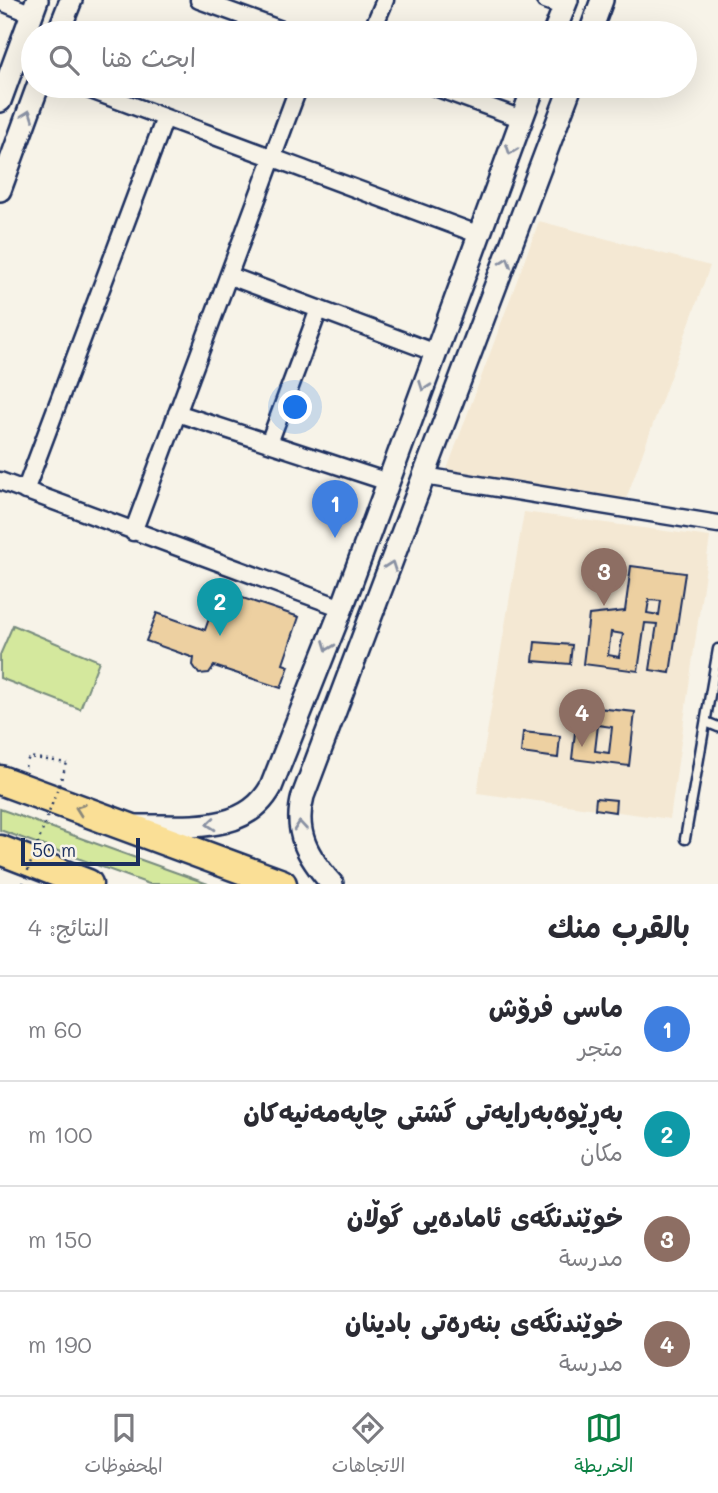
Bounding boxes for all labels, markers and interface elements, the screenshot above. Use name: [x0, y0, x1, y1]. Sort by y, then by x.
search box: [21, 21, 697, 98]
text: ابحث هنا: [101, 40, 196, 74]
icon: search: [45, 41, 83, 79]
one-way arrow: [19, 109, 33, 121]
one-way arrow: [505, 143, 519, 155]
one-way arrow: [498, 256, 512, 268]
one-way arrow: [418, 380, 432, 392]
your location: [278, 390, 312, 424]
pin: 1: [312, 480, 358, 538]
pin: 3: [581, 548, 627, 606]
one-way arrow: [383, 561, 397, 573]
pin: 2: [197, 578, 243, 636]
one-way arrow: [322, 639, 336, 651]
pin: 4: [559, 689, 605, 747]
one-way arrow: [75, 803, 87, 817]
one-way arrow: [205, 816, 216, 831]
one-way arrow: [293, 820, 308, 832]
scale bar: [21, 835, 140, 867]
text: 50 m: [32, 837, 76, 862]
text: بالقرب منك: [548, 906, 690, 946]
text: النتائج: 4: [28, 912, 109, 942]
text: ماسی فرۆش: [489, 990, 623, 1024]
text: 60 m: [28, 1014, 82, 1044]
text: 1: [662, 1014, 672, 1044]
text: متجر: [578, 1032, 623, 1062]
text: بەڕێوەبەرایەتی گشتی چاپەمەنیەکان: [243, 1095, 623, 1129]
text: 100 m: [28, 1119, 92, 1149]
text: 2: [661, 1119, 673, 1149]
text: مكان: [580, 1137, 623, 1167]
text: خوێندنگەی ئامادەیی گوڵان: [347, 1200, 623, 1234]
text: 150 m: [28, 1224, 92, 1254]
text: 3: [660, 1224, 674, 1254]
text: مدرسة: [559, 1242, 623, 1272]
text: خوێندنگەی بنەرەتی بادینان: [345, 1305, 623, 1339]
text: 190 m: [28, 1329, 92, 1359]
text: 4: [660, 1329, 674, 1359]
text: مدرسة: [559, 1347, 623, 1377]
tab: المحفوظات: [85, 1409, 163, 1482]
tab: الاتجاهات: [332, 1409, 405, 1482]
tab: الخريطة: [574, 1409, 633, 1482]

